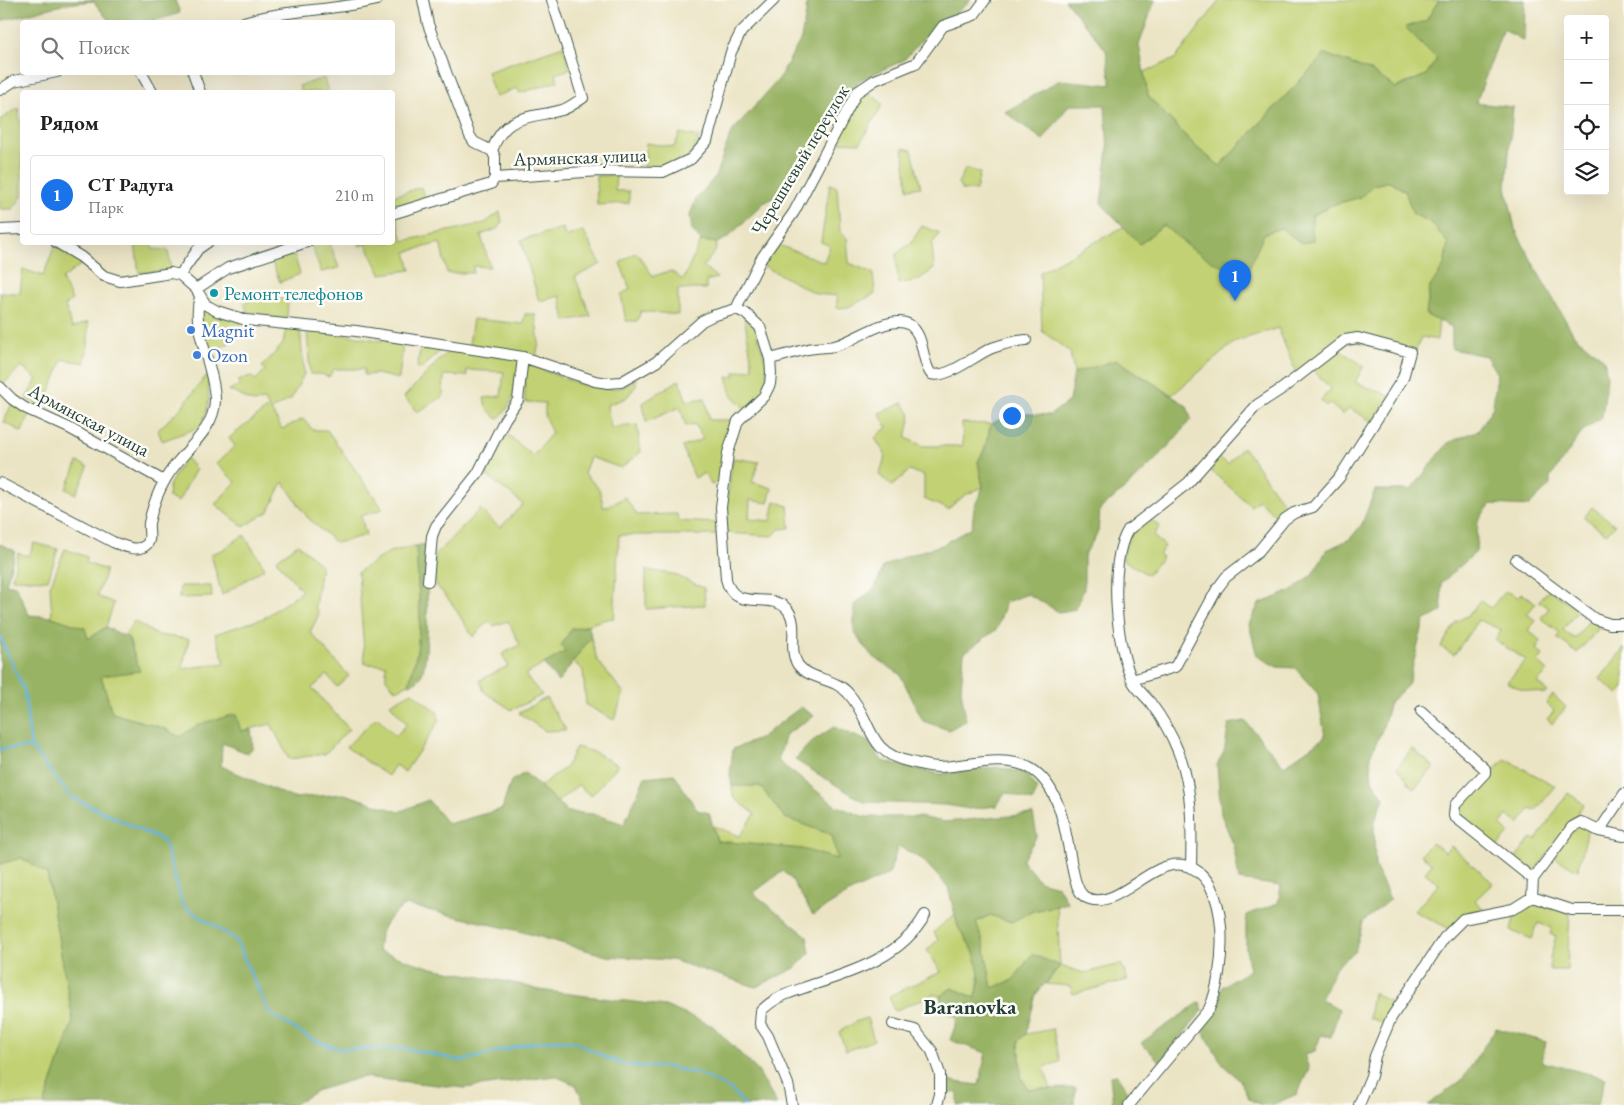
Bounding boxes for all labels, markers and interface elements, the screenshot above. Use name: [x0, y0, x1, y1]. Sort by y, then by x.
map controls: [1564, 15, 1609, 195]
button: +: [1564, 15, 1609, 60]
search box: [20, 20, 395, 75]
icon: search: [38, 34, 66, 62]
text: Поиск: [78, 35, 130, 60]
button: −: [1564, 60, 1609, 105]
street label: Черешневый переулок: [745, 80, 855, 240]
button: locate: [1564, 105, 1609, 150]
text: Рядом: [40, 109, 99, 136]
street label: Армянская улица: [512, 142, 648, 172]
button: layers: [1564, 150, 1609, 195]
text: СТ Радуга: [88, 172, 174, 197]
text: 1: [53, 185, 61, 206]
text: 210 m: [335, 185, 374, 206]
text: Парк: [88, 197, 124, 218]
pin: 1: [1219, 260, 1251, 301]
place label: Ремонт телефонов: [224, 281, 363, 306]
marker: Ремонт телефонов: [208, 287, 220, 299]
place label: Magnit: [201, 318, 254, 343]
marker: Magnit: [185, 324, 197, 336]
place label: Ozon: [207, 343, 248, 368]
marker: Ozon: [191, 349, 203, 361]
street label: Армянская улица: [23, 377, 154, 463]
your location: [999, 403, 1025, 429]
district label: Baranovka: [924, 993, 1017, 1020]

